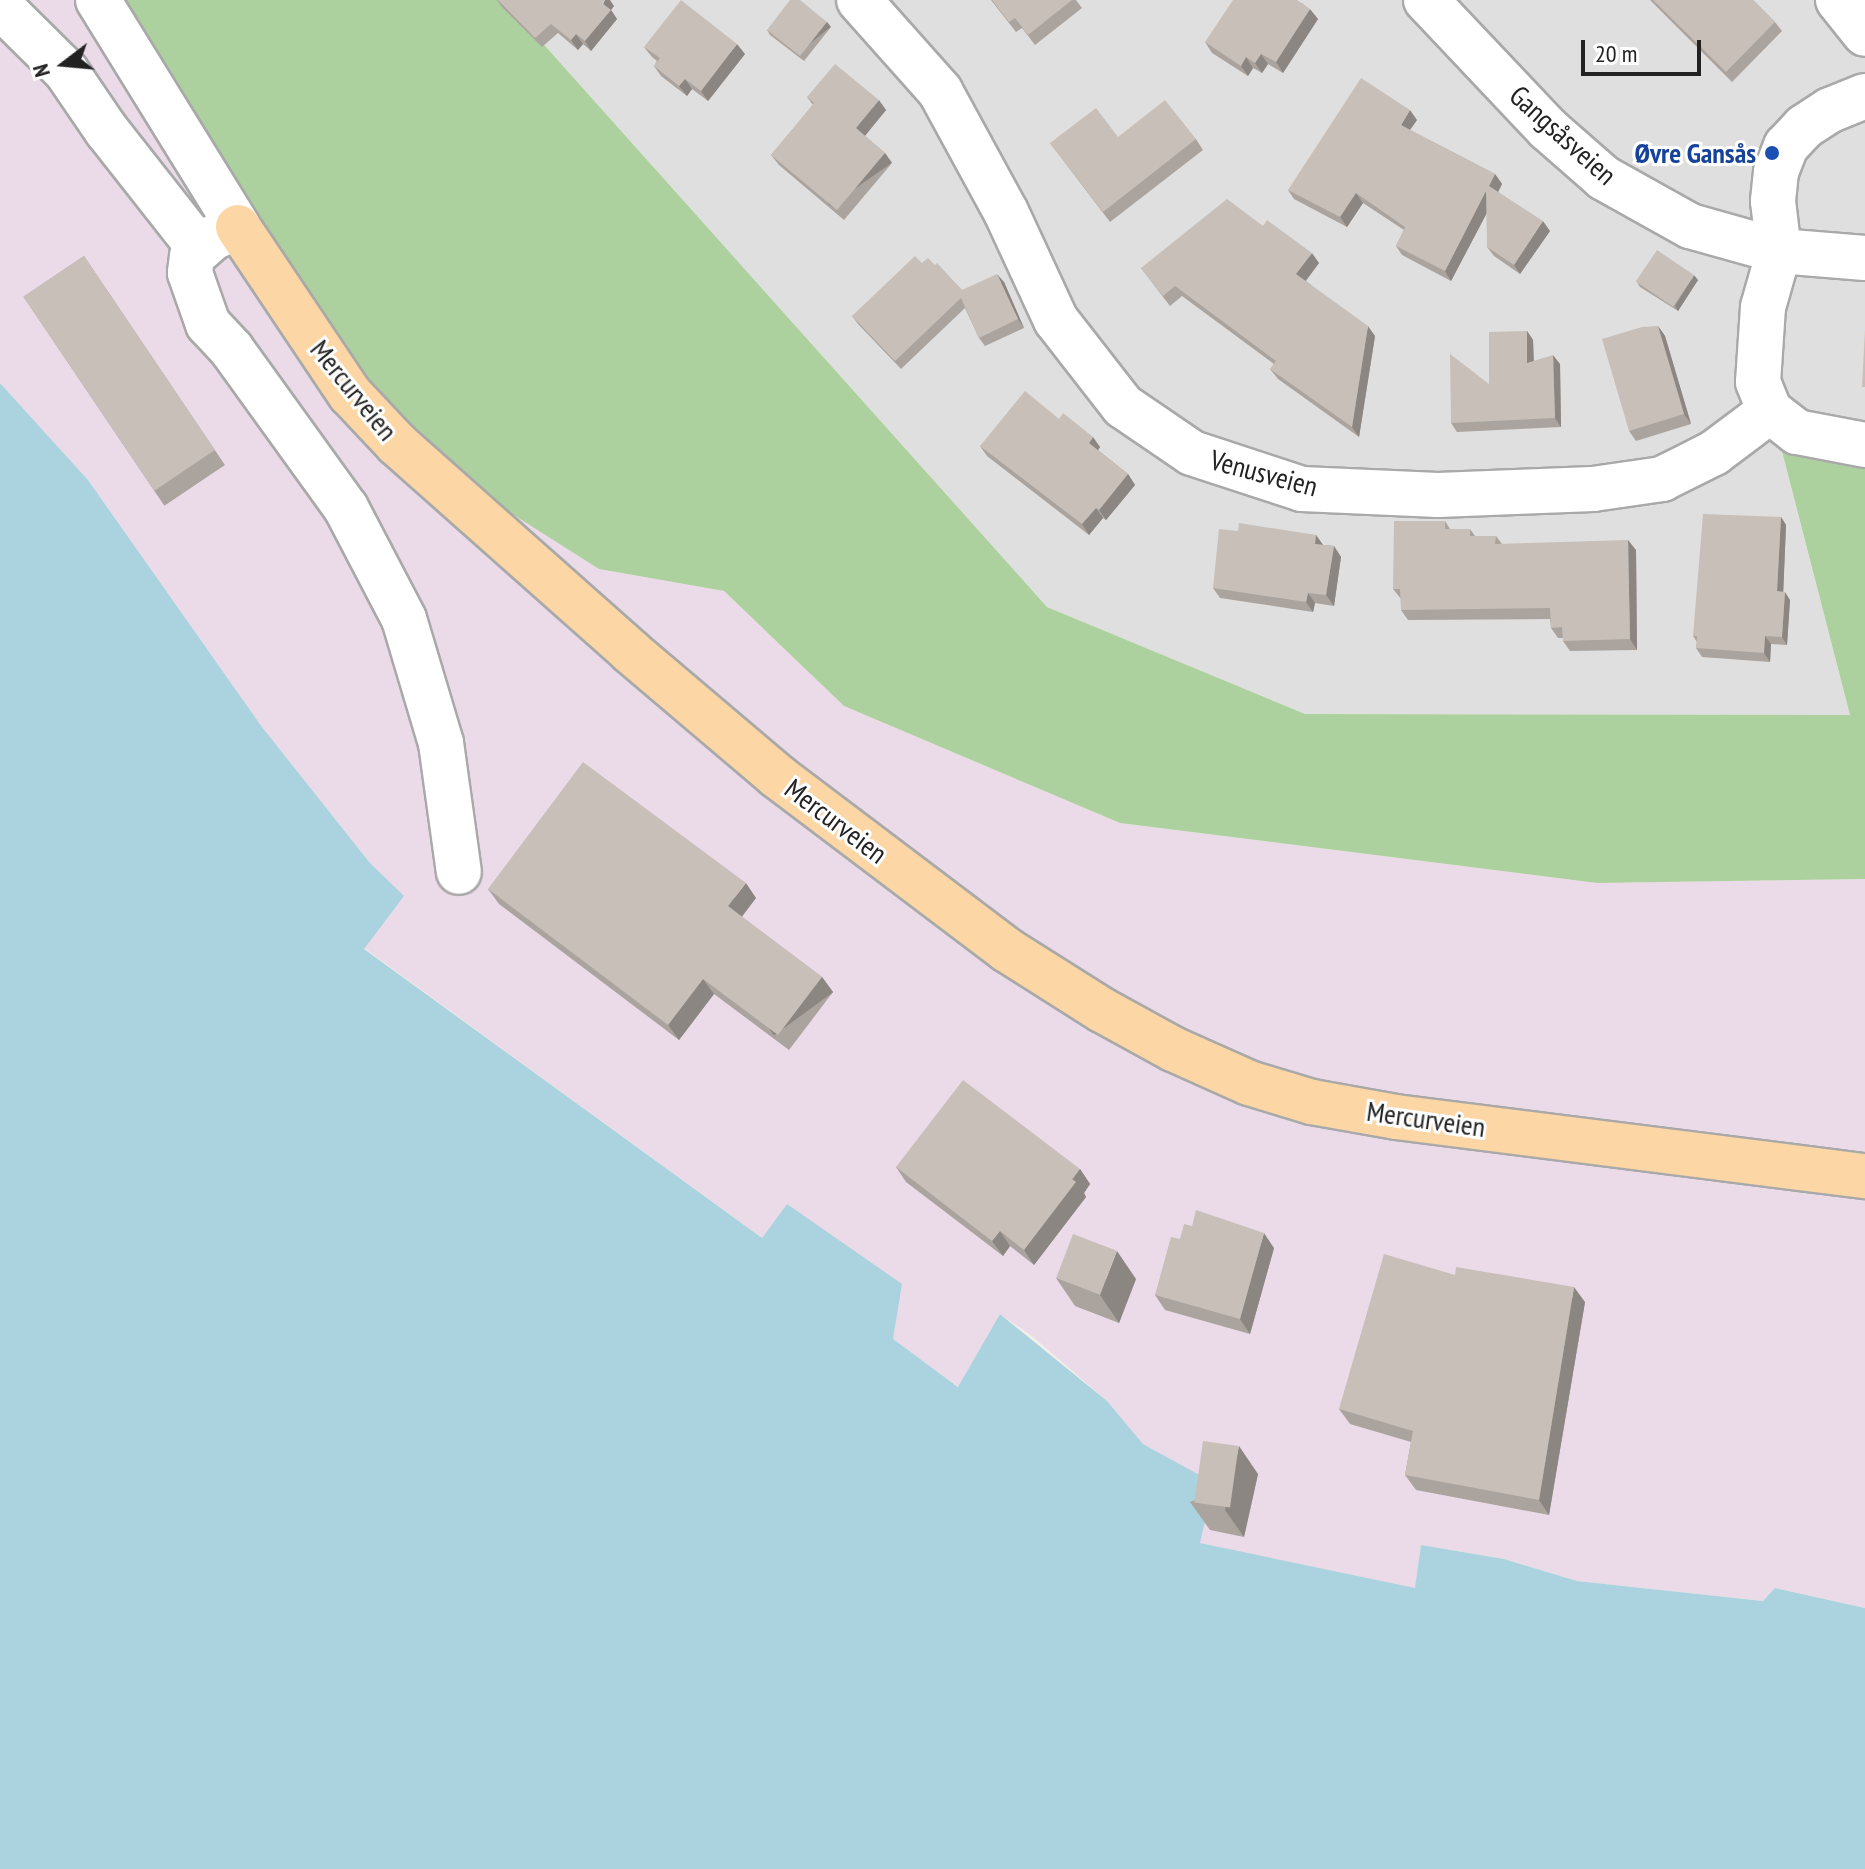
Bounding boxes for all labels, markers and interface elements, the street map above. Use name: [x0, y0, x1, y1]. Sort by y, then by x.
north arrow: [24, 24, 104, 104]
scale bar: [1585, 24, 1705, 74]
text: 20 m: [1595, 38, 1637, 69]
text: N: [26, 61, 56, 80]
street label: Gangsåsveien: [1503, 78, 1623, 192]
place label: Øvre Gansås: [1634, 136, 1756, 170]
marker: Øvre Gansås: [1763, 144, 1781, 162]
street label: Mercurveien: [303, 333, 405, 447]
street label: Venusveien: [1207, 443, 1321, 503]
street label: Mercurveien: [778, 772, 894, 870]
street label: Mercurveien: [1365, 1094, 1487, 1144]

